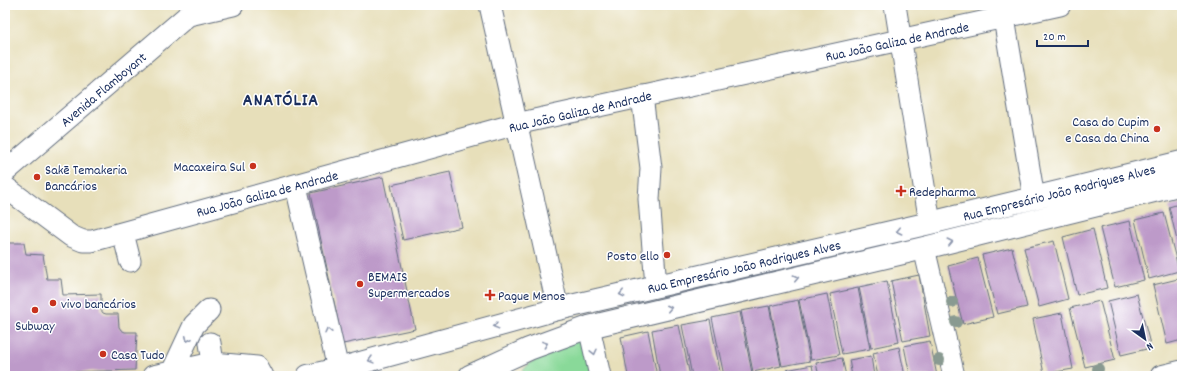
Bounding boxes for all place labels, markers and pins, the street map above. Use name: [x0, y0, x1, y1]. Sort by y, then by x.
place label: Casa do Cupim e Casa da China: [1065, 113, 1149, 149]
marker: Casa do Cupim e Casa da China: [1152, 124, 1162, 134]
place label: Macaxeira Sul: [174, 158, 246, 178]
place label: Sakē Temakeria Bancários: [45, 161, 127, 197]
marker: Macaxeira Sul: [248, 161, 258, 171]
marker: Sakē Temakeria Bancários: [32, 172, 42, 182]
place label: Redepharma: [909, 183, 976, 203]
marker: Redepharma: [896, 186, 906, 196]
place label: Posto ello: [607, 247, 659, 267]
marker: Posto ello: [662, 250, 672, 260]
place label: BEMAIS Supermercados: [368, 268, 450, 304]
marker: BEMAIS Supermercados: [355, 279, 365, 289]
place label: Pague Menos: [498, 287, 566, 307]
marker: Pague Menos: [485, 290, 495, 300]
place label: vivo bancários: [61, 295, 136, 315]
marker: vivo bancários: [48, 298, 58, 308]
marker: Subway: [30, 305, 40, 315]
place label: Subway: [15, 317, 55, 337]
place label: Casa Tudo: [111, 346, 165, 366]
marker: Casa Tudo: [98, 349, 108, 359]

